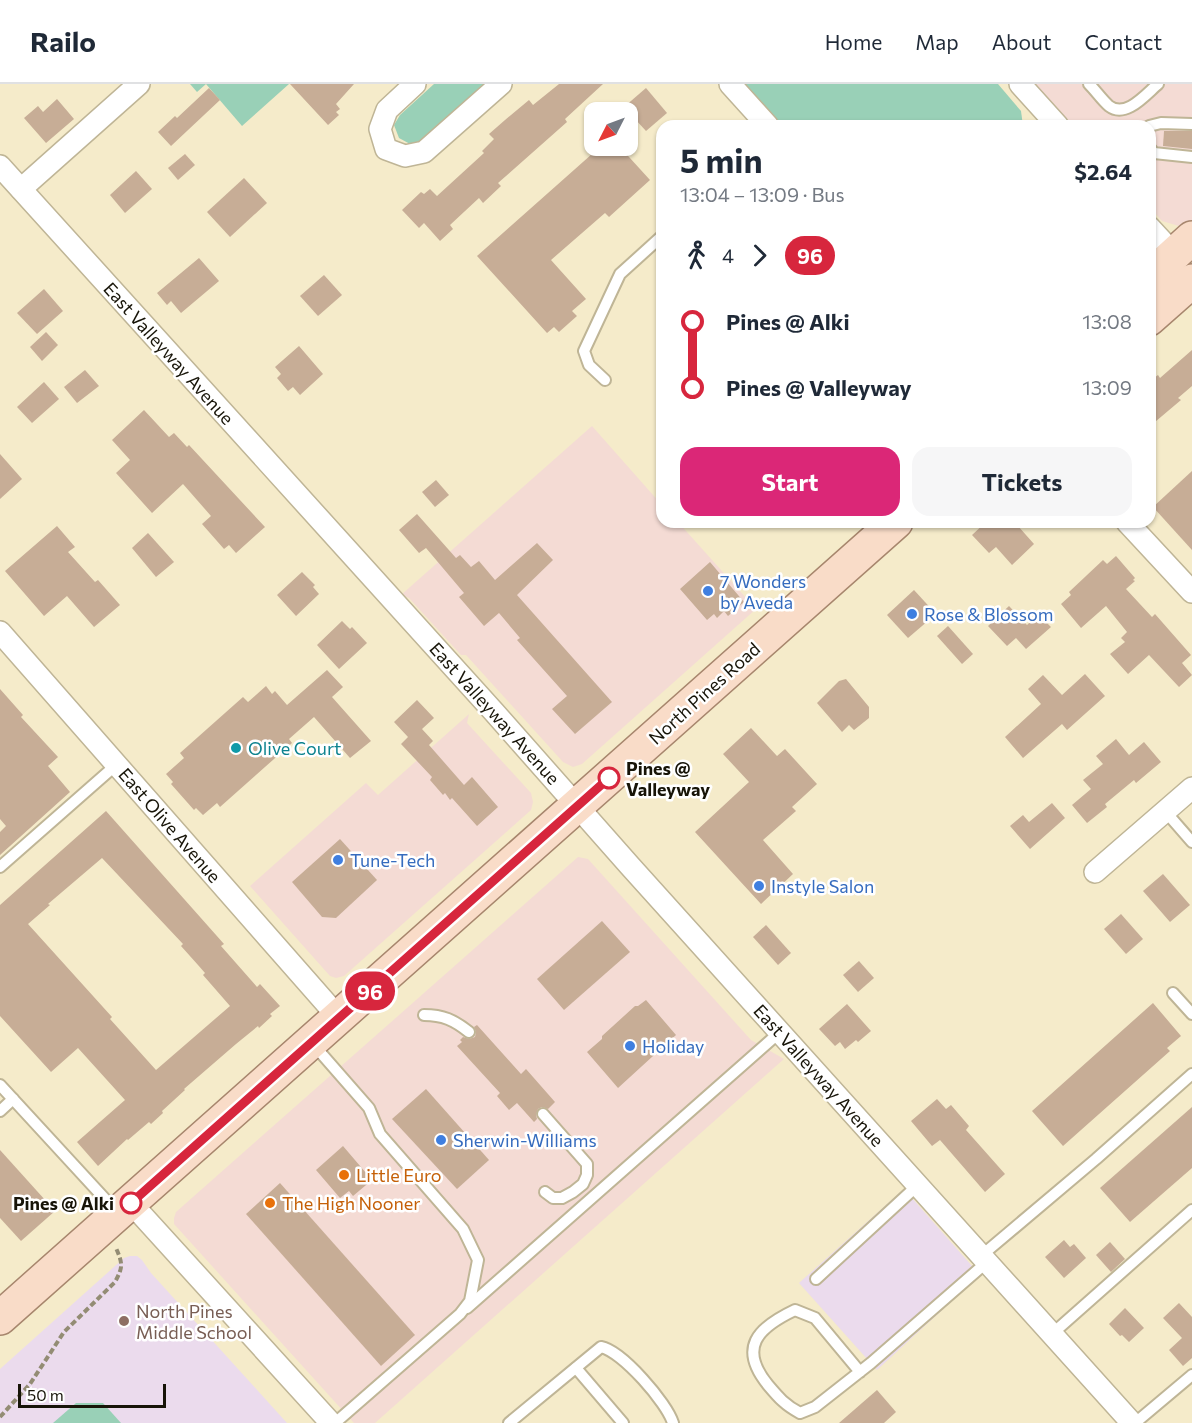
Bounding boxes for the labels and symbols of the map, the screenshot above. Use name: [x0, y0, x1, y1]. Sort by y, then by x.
north arrow: [584, 102, 638, 156]
street label: East Valleyway Avenue: [99, 277, 239, 429]
place label: 7 Wonders by Aveda: [720, 570, 806, 613]
marker: 7 Wonders by Aveda: [701, 584, 715, 598]
place label: Rose & Blossom: [924, 603, 1053, 625]
marker: Rose & Blossom: [905, 607, 919, 621]
street label: East Valleyway Avenue: [425, 637, 565, 789]
street label: North Pines Road: [644, 637, 764, 749]
place label: Olive Court: [248, 737, 341, 759]
marker: Olive Court: [229, 741, 243, 755]
place label: Pines @ Valleyway: [626, 757, 710, 800]
street label: East Olive Avenue: [114, 763, 226, 887]
marker: Pines @ Valleyway: [598, 767, 620, 789]
place label: Tune-Tech: [350, 849, 435, 871]
marker: Tune-Tech: [331, 853, 345, 867]
place label: Instyle Salon: [771, 875, 874, 897]
marker: Instyle Salon: [752, 879, 766, 893]
line badge: 96: [343, 972, 397, 1010]
street label: East Valleyway Avenue: [749, 999, 889, 1151]
place label: Holiday: [642, 1035, 704, 1057]
marker: Holiday: [623, 1039, 637, 1053]
place label: Sherwin-Williams: [453, 1129, 597, 1151]
marker: Sherwin-Williams: [434, 1133, 448, 1147]
place label: Little Euro: [356, 1164, 442, 1186]
marker: Little Euro: [337, 1168, 351, 1182]
place label: Pines @ Alki: [13, 1192, 114, 1214]
marker: Pines @ Alki: [120, 1192, 142, 1214]
place label: The High Nooner: [282, 1192, 421, 1214]
marker: The High Nooner: [263, 1196, 277, 1210]
place label: North Pines Middle School: [136, 1300, 252, 1343]
marker: North Pines Middle School: [117, 1314, 131, 1328]
scale bar: [18, 1381, 166, 1408]

